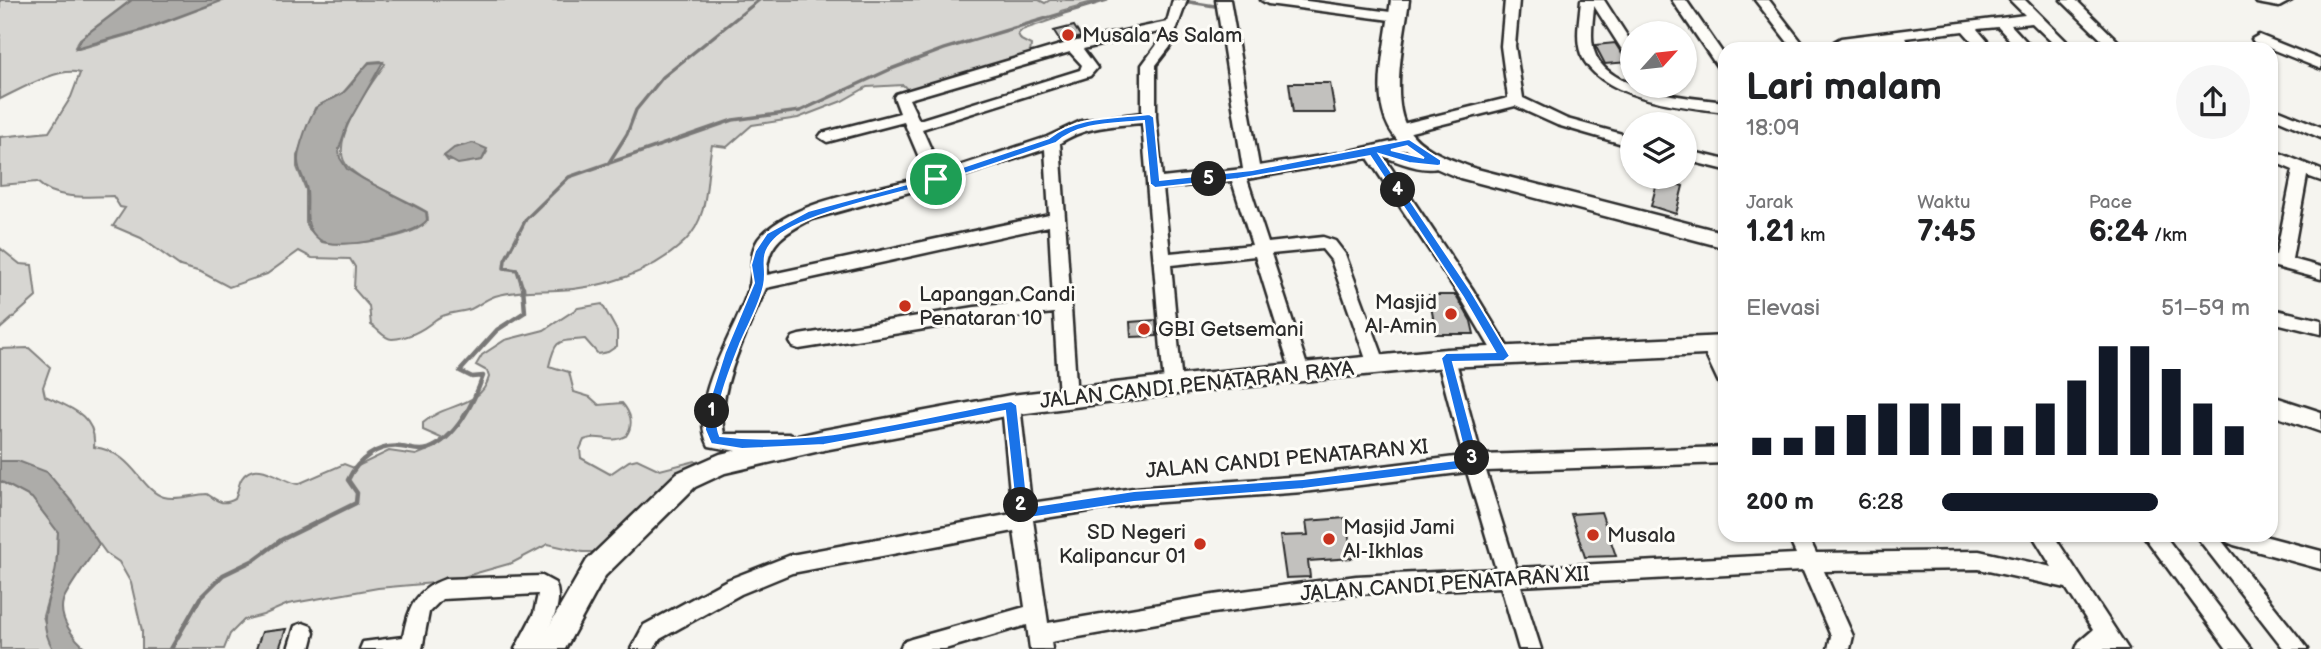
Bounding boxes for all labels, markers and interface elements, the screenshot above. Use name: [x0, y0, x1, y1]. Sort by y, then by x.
north arrow: [1620, 21, 1698, 98]
map controls: [1620, 21, 1697, 189]
place label: Musala As Salam: [1082, 23, 1242, 48]
marker: Musala As Salam: [1060, 27, 1076, 43]
text: Lari malam: [1746, 65, 1942, 110]
button: share: [2176, 65, 2250, 139]
button: layers: [1620, 112, 1697, 189]
text: 18:09: [1746, 114, 1800, 142]
pin: [906, 149, 966, 209]
icon: arrive: [917, 160, 955, 198]
pin: 5: [1192, 162, 1226, 196]
text: 5: [1203, 167, 1214, 190]
pin: 4: [1380, 172, 1416, 208]
text: 4: [1392, 178, 1403, 201]
text: Jarak: [1746, 191, 1793, 214]
text: Waktu: [1917, 191, 1971, 214]
text: Pace: [2089, 191, 2132, 214]
text: 1.21: [1746, 214, 1795, 250]
text: 7:45: [1917, 214, 1976, 250]
text: 6:24: [2089, 214, 2149, 250]
text: km: [1795, 224, 1825, 247]
text: /km: [2149, 224, 2187, 247]
place label: Lapangan Candi Penataran 10: [919, 282, 1075, 331]
place label: Masjid Al-Amin: [1365, 290, 1437, 339]
text: Elevasi: [1746, 294, 1820, 322]
text: 51–59 m: [2161, 294, 2250, 322]
marker: Lapangan Candi Penataran 10: [897, 298, 913, 314]
marker: Masjid Al-Amin: [1443, 306, 1459, 322]
place label: GBI Getsemani: [1158, 317, 1304, 342]
marker: GBI Getsemani: [1136, 321, 1152, 337]
street label: JALAN CANDI PENATARAN RAYA: [1039, 356, 1355, 414]
pin: 1: [694, 394, 730, 428]
text: 1: [708, 399, 716, 422]
street label: JALAN CANDI PENATARAN XI: [1145, 434, 1429, 484]
pin: 3: [1454, 440, 1490, 476]
text: 3: [1466, 446, 1477, 469]
pin: 2: [1004, 488, 1038, 522]
text: 200 m: [1746, 488, 1814, 516]
text: 6:28: [1858, 488, 1904, 516]
text: 2: [1015, 493, 1026, 516]
place label: Masjid Jami Al-Ikhlas: [1343, 515, 1455, 564]
place label: SD Negeri Kalipancur 01: [1059, 520, 1186, 569]
place label: Musala: [1607, 523, 1676, 548]
marker: Musala: [1585, 527, 1601, 543]
marker: Masjid Jami Al-Ikhlas: [1321, 531, 1337, 547]
marker: SD Negeri Kalipancur 01: [1192, 536, 1208, 552]
street label: JALAN CANDI PENATARAN XII: [1299, 561, 1591, 607]

